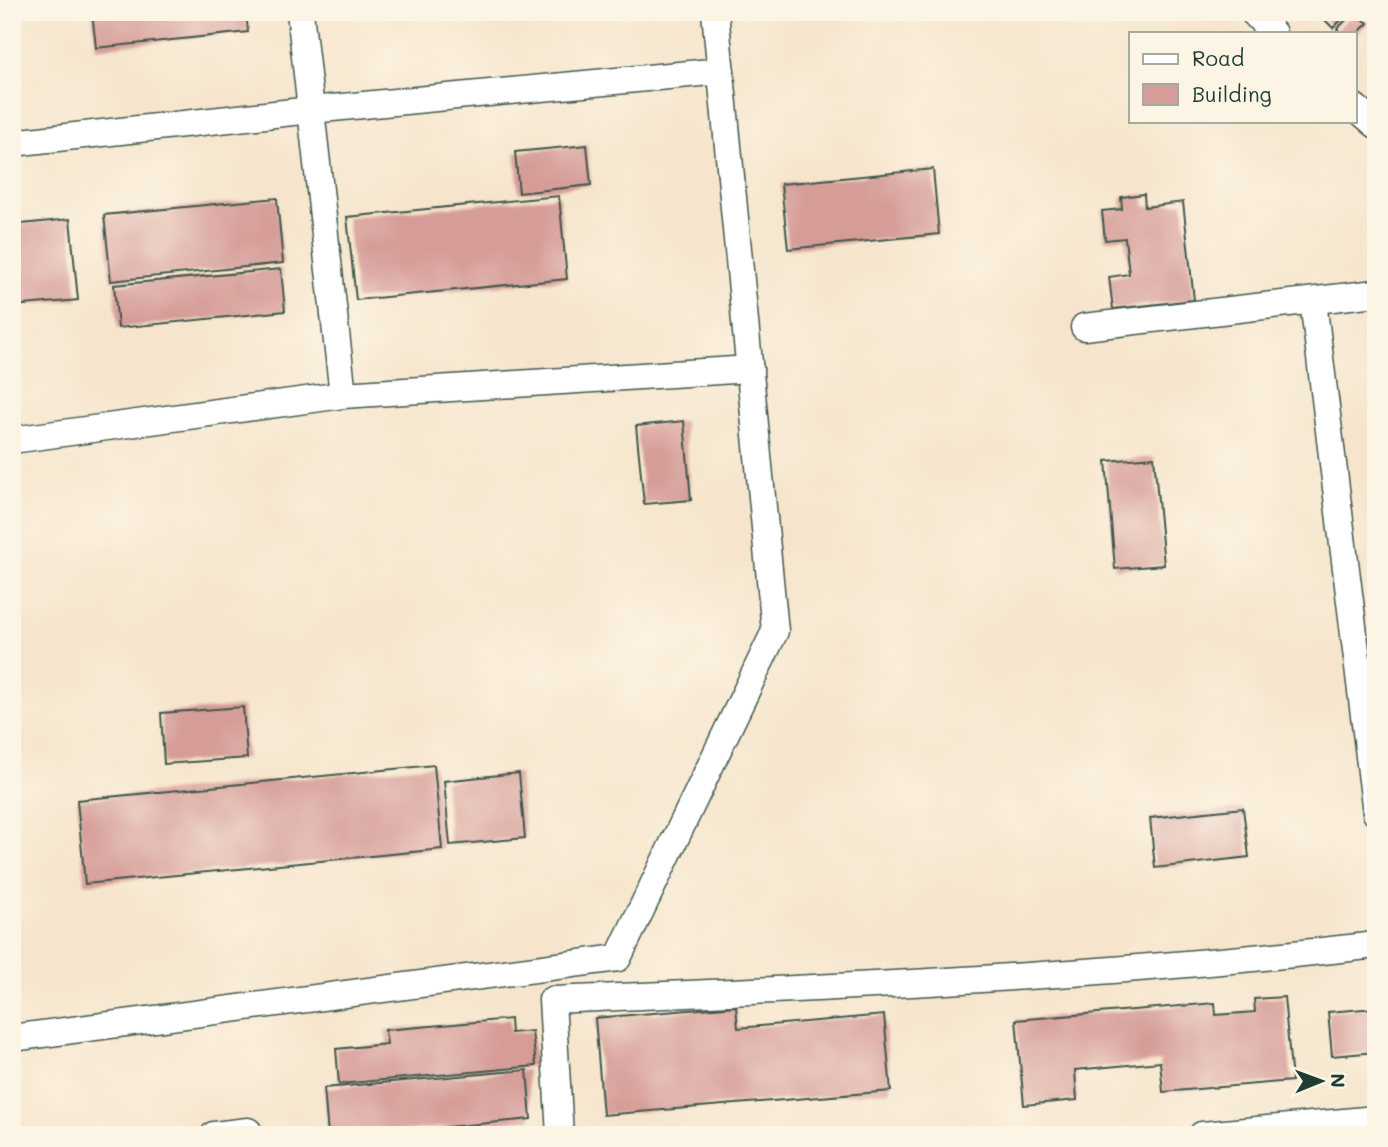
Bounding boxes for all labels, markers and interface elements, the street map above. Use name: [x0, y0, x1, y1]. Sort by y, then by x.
legend: [1129, 32, 1356, 122]
text: Road: [1192, 44, 1244, 71]
text: Building: [1192, 80, 1272, 107]
north arrow: [1286, 1046, 1356, 1116]
text: N: [1326, 1073, 1351, 1088]

